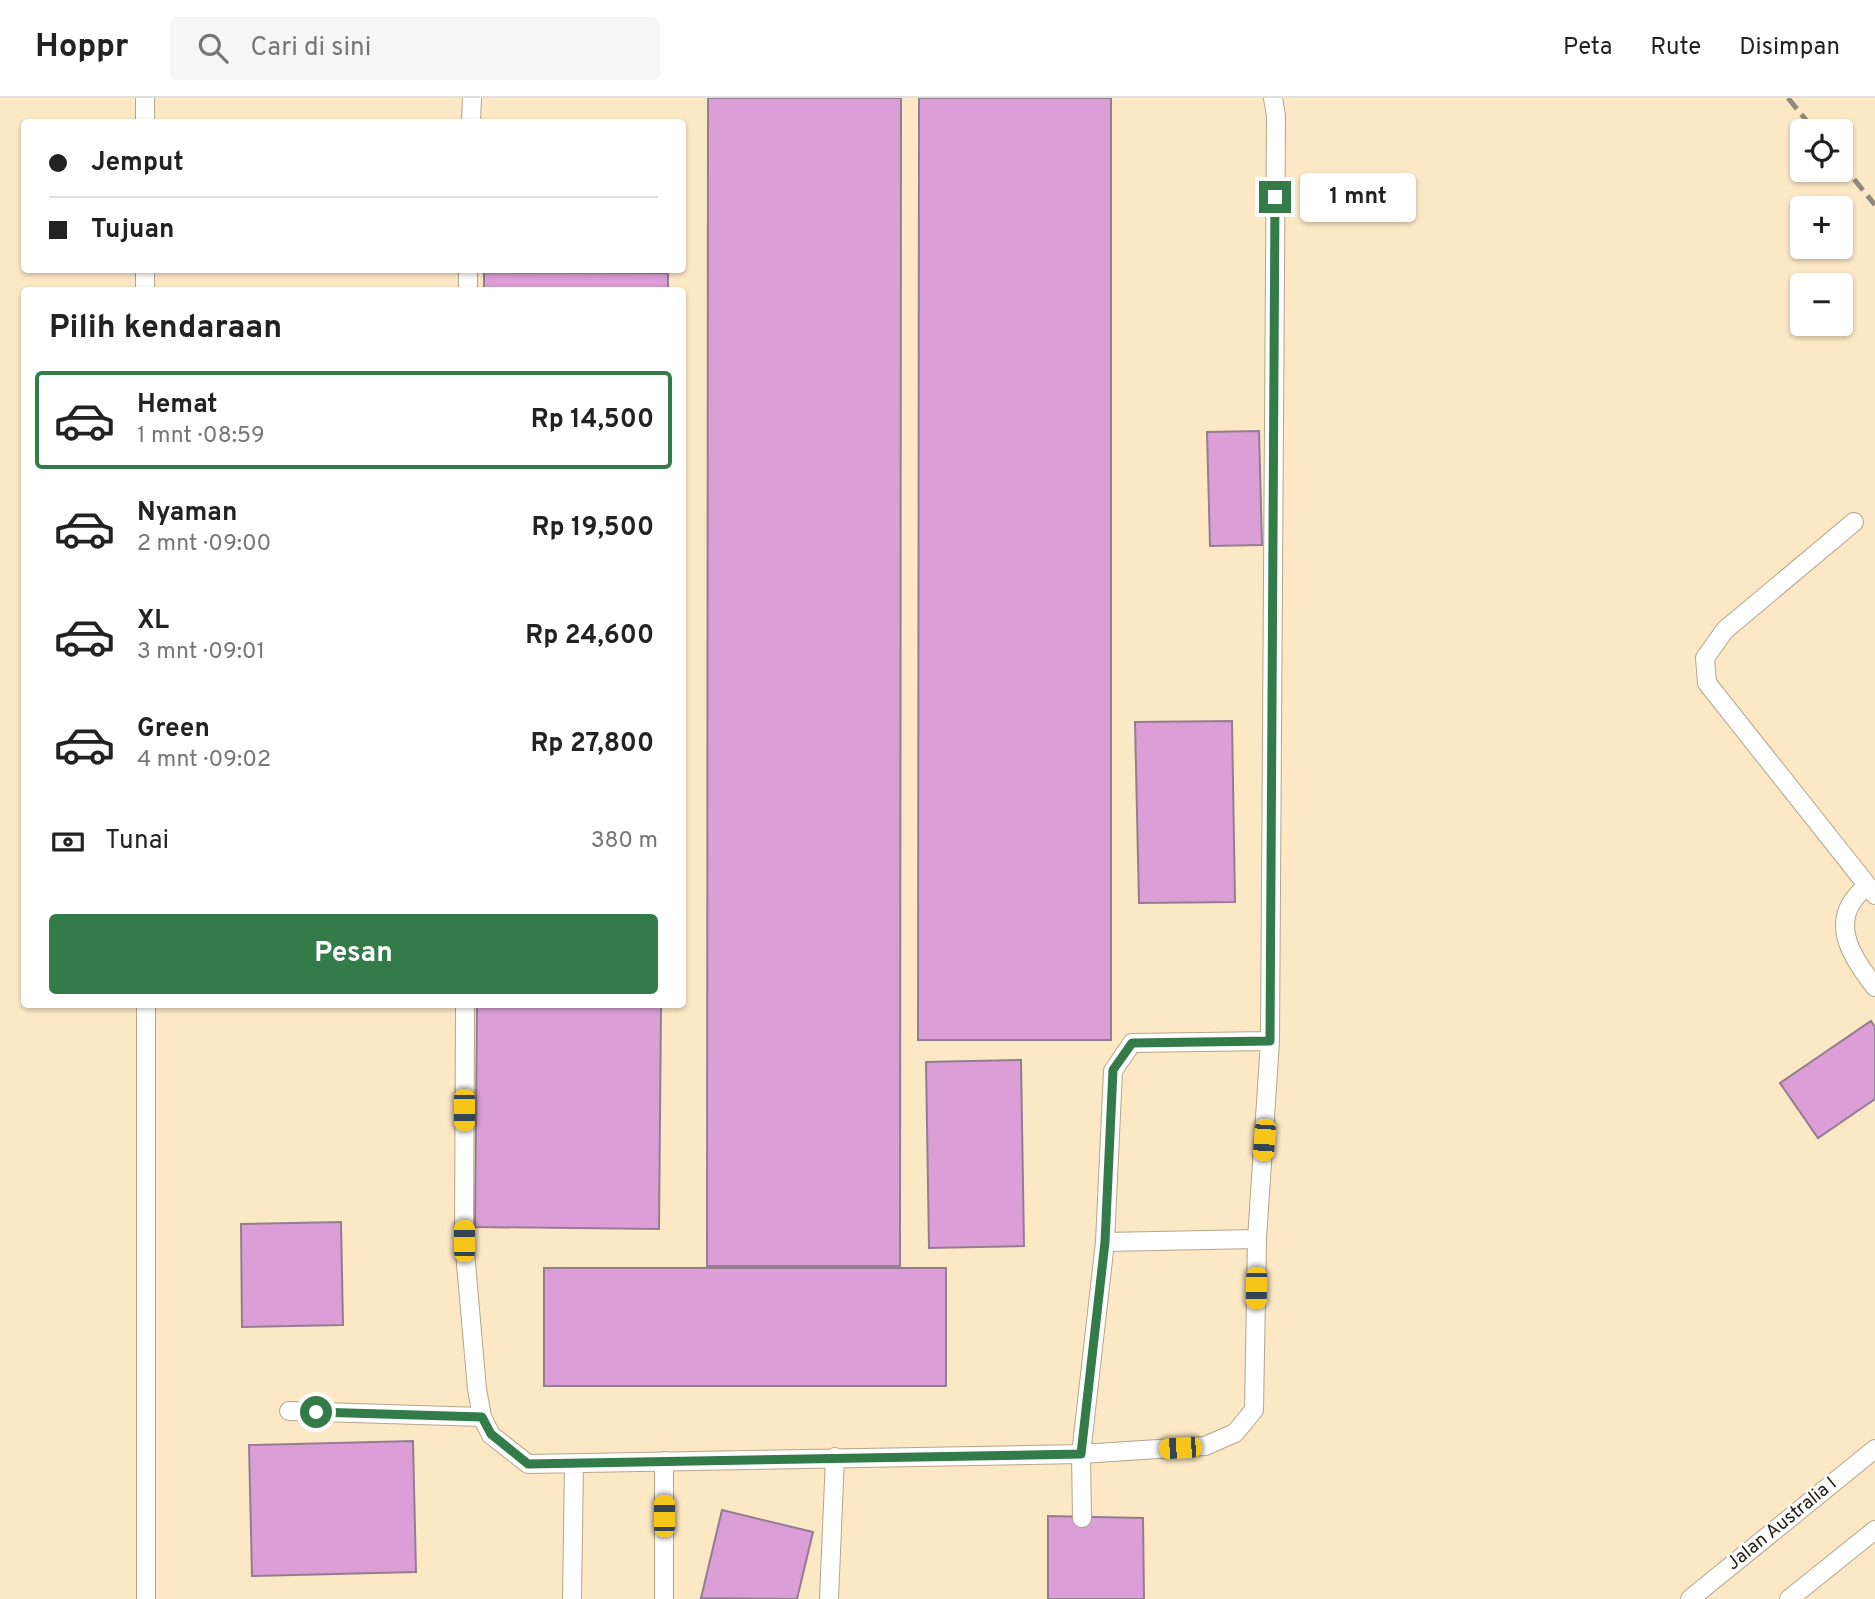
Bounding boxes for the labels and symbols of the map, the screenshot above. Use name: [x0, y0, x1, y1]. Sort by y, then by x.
callout: 1 mnt: [1300, 172, 1415, 222]
route end: [1259, 181, 1291, 213]
car: [454, 1089, 475, 1131]
car: [1253, 1118, 1276, 1162]
car: [454, 1220, 475, 1262]
car: [1246, 1267, 1267, 1309]
route start: [300, 1396, 332, 1428]
car: [1159, 1436, 1202, 1460]
street label: Jalan Australia I: [1722, 1472, 1842, 1576]
car: [654, 1495, 675, 1537]

